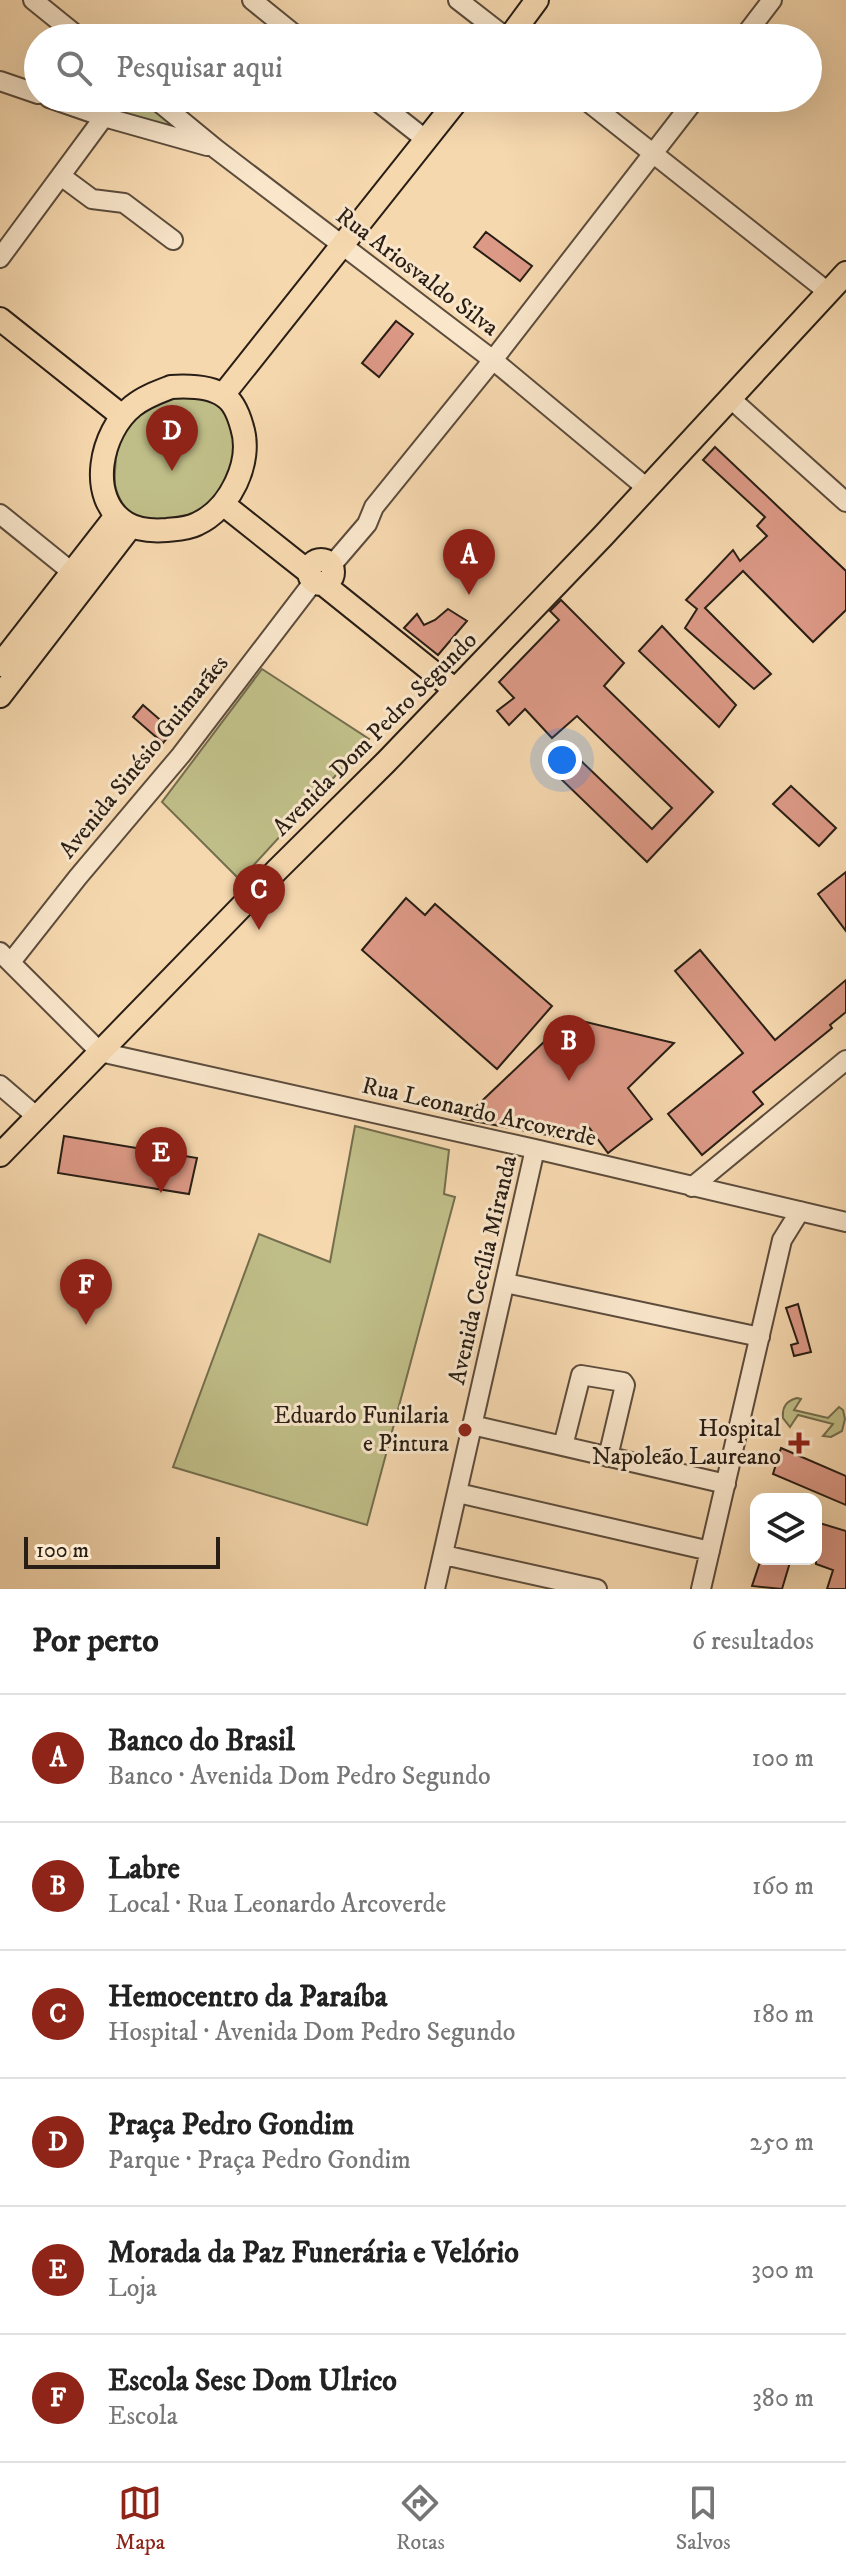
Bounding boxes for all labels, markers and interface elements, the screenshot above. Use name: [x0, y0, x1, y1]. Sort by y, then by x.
search box: [24, 24, 822, 112]
icon: search: [52, 46, 96, 90]
text: Pesquisar aqui: [116, 50, 283, 87]
street label: Rua Ariosvaldo Silva: [330, 201, 505, 344]
pin: D: [146, 405, 198, 471]
pin: A: [443, 529, 495, 595]
street label: Avenida Dom Pedro Segundo: [266, 625, 484, 843]
street label: Avenida Sinésio Guimarães: [53, 649, 235, 865]
your location: [542, 740, 582, 780]
pin: C: [233, 864, 285, 930]
pin: B: [543, 1015, 595, 1081]
street label: Rua Leonardo Arcoverde: [359, 1070, 599, 1154]
pin: E: [135, 1127, 187, 1193]
street label: Avenida Cecília Miranda: [442, 1152, 524, 1388]
pin: F: [60, 1259, 112, 1325]
place label: Eduardo Funilaria e Pintura: [274, 1401, 450, 1459]
place label: Hospital Napoleão Laureano: [592, 1414, 782, 1472]
marker: Eduardo Funilaria e Pintura: [456, 1421, 474, 1439]
marker: Hospital Napoleão Laureano: [788, 1432, 810, 1454]
map controls: [750, 1493, 822, 1565]
button: layers: [750, 1493, 822, 1565]
scale bar: [24, 1533, 220, 1569]
text: 100 m: [36, 1537, 89, 1564]
text: Por perto: [32, 1620, 159, 1662]
text: 6 resultados: [692, 1625, 814, 1658]
text: Banco do Brasil: [108, 1723, 295, 1760]
text: A: [50, 1742, 66, 1775]
text: 100 m: [751, 1742, 814, 1775]
text: Banco · Avenida Dom Pedro Segundo: [108, 1760, 491, 1793]
text: Labre: [108, 1851, 180, 1888]
text: B: [50, 1870, 66, 1903]
text: 160 m: [752, 1870, 814, 1903]
text: Local · Rua Leonardo Arcoverde: [108, 1888, 446, 1921]
text: Hemocentro da Paraíba: [108, 1979, 388, 2016]
text: C: [49, 1998, 67, 2031]
text: 180 m: [752, 1998, 814, 2031]
text: Hospital · Avenida Dom Pedro Segundo: [108, 2016, 515, 2049]
text: Praça Pedro Gondim: [108, 2107, 354, 2144]
text: D: [48, 2126, 68, 2159]
text: 250 m: [749, 2126, 814, 2159]
text: Parque · Praça Pedro Gondim: [108, 2144, 411, 2177]
text: Morada da Paz Funerária e Velório: [108, 2235, 519, 2272]
text: E: [49, 2254, 67, 2287]
text: 300 m: [751, 2254, 814, 2287]
text: Loja: [108, 2272, 157, 2305]
text: Escola Sesc Dom Ulrico: [108, 2363, 397, 2400]
text: F: [50, 2382, 66, 2415]
text: 380 m: [752, 2382, 814, 2415]
text: Escola: [108, 2400, 178, 2433]
tab: Mapa: [115, 2481, 165, 2556]
tab: Rotas: [396, 2481, 445, 2556]
tab: Salvos: [676, 2481, 731, 2556]

